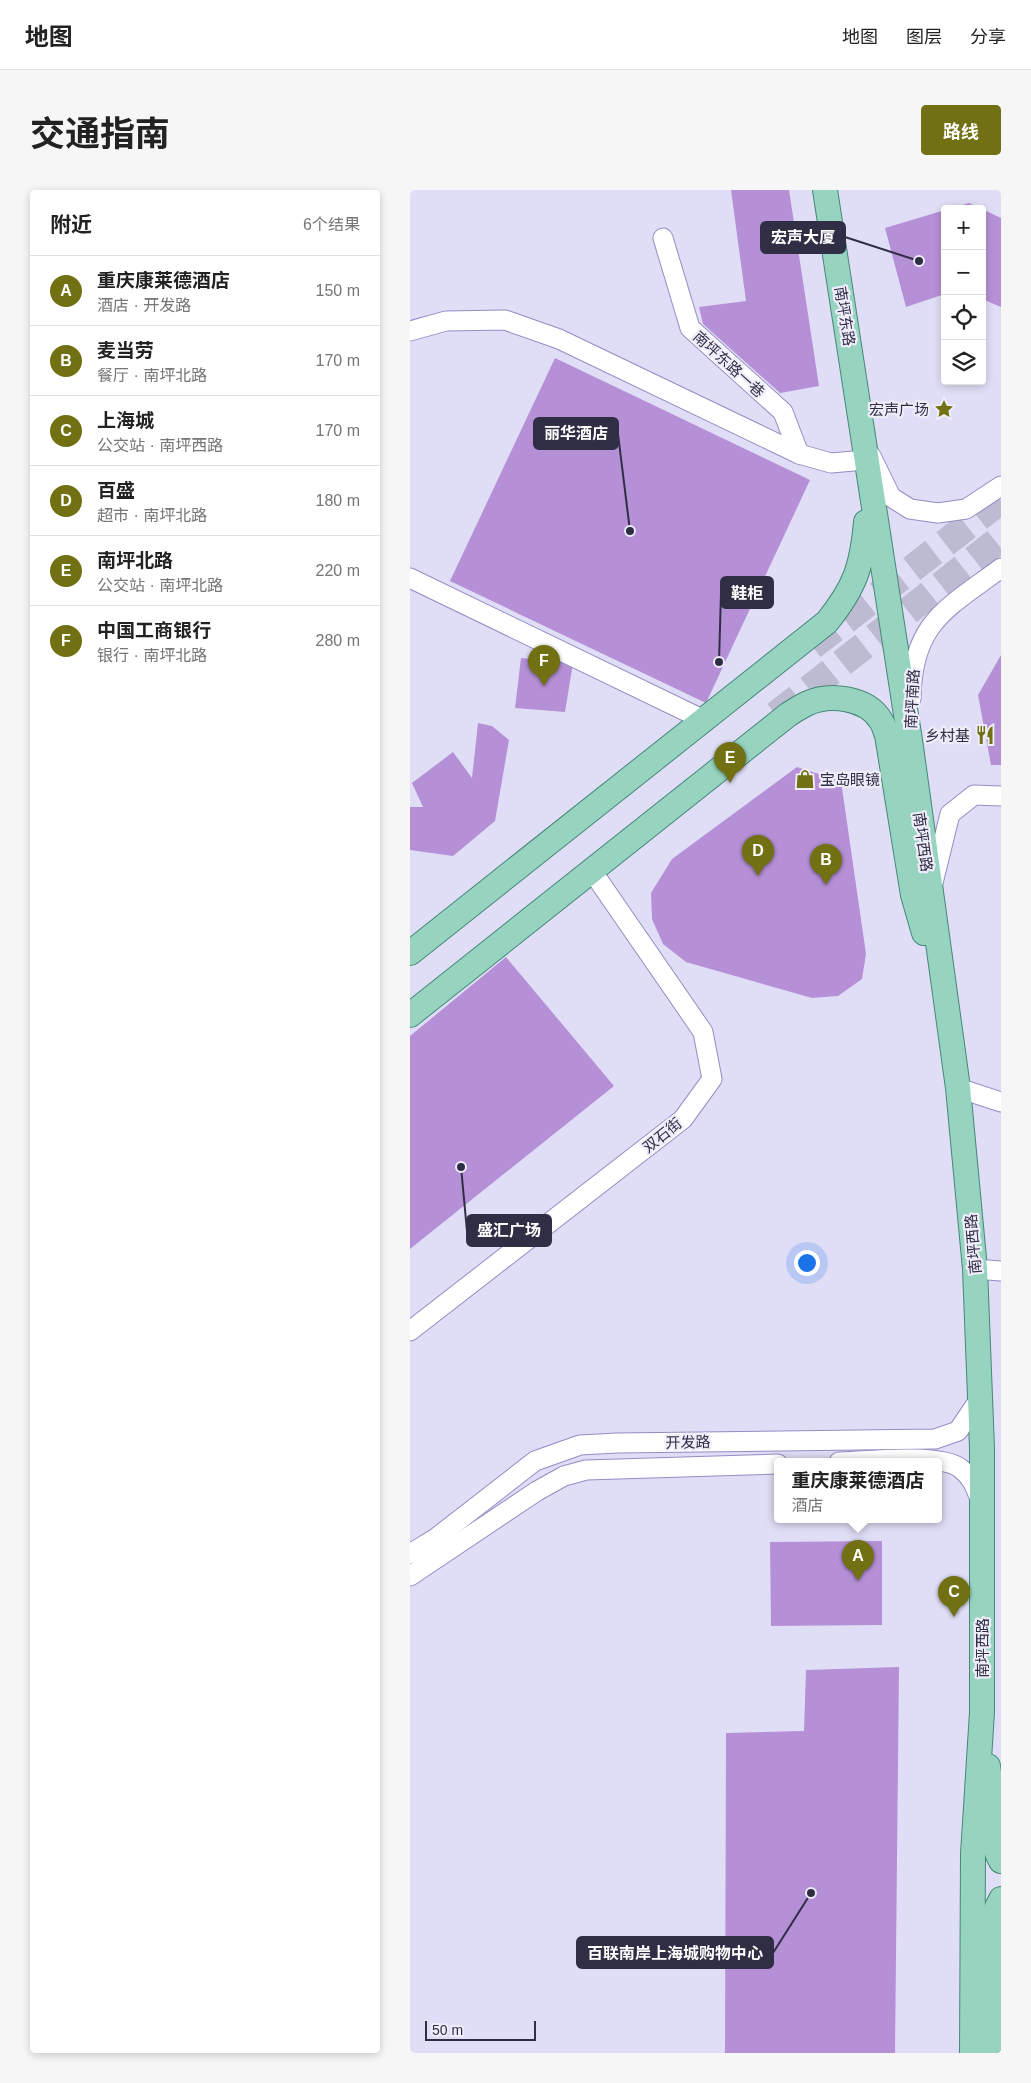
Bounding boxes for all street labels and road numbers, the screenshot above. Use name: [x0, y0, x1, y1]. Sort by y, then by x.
street label: 南坪东路: [832, 285, 858, 347]
street label: 南坪东路一巷: [690, 328, 768, 400]
street label: 南坪南路: [902, 669, 922, 729]
street label: 南坪西路: [910, 811, 936, 873]
street label: 双石街: [639, 1114, 685, 1156]
street label: 南坪西路: [962, 1213, 984, 1275]
street label: 开发路: [665, 1433, 711, 1451]
street label: 南坪西路: [974, 1618, 991, 1678]

